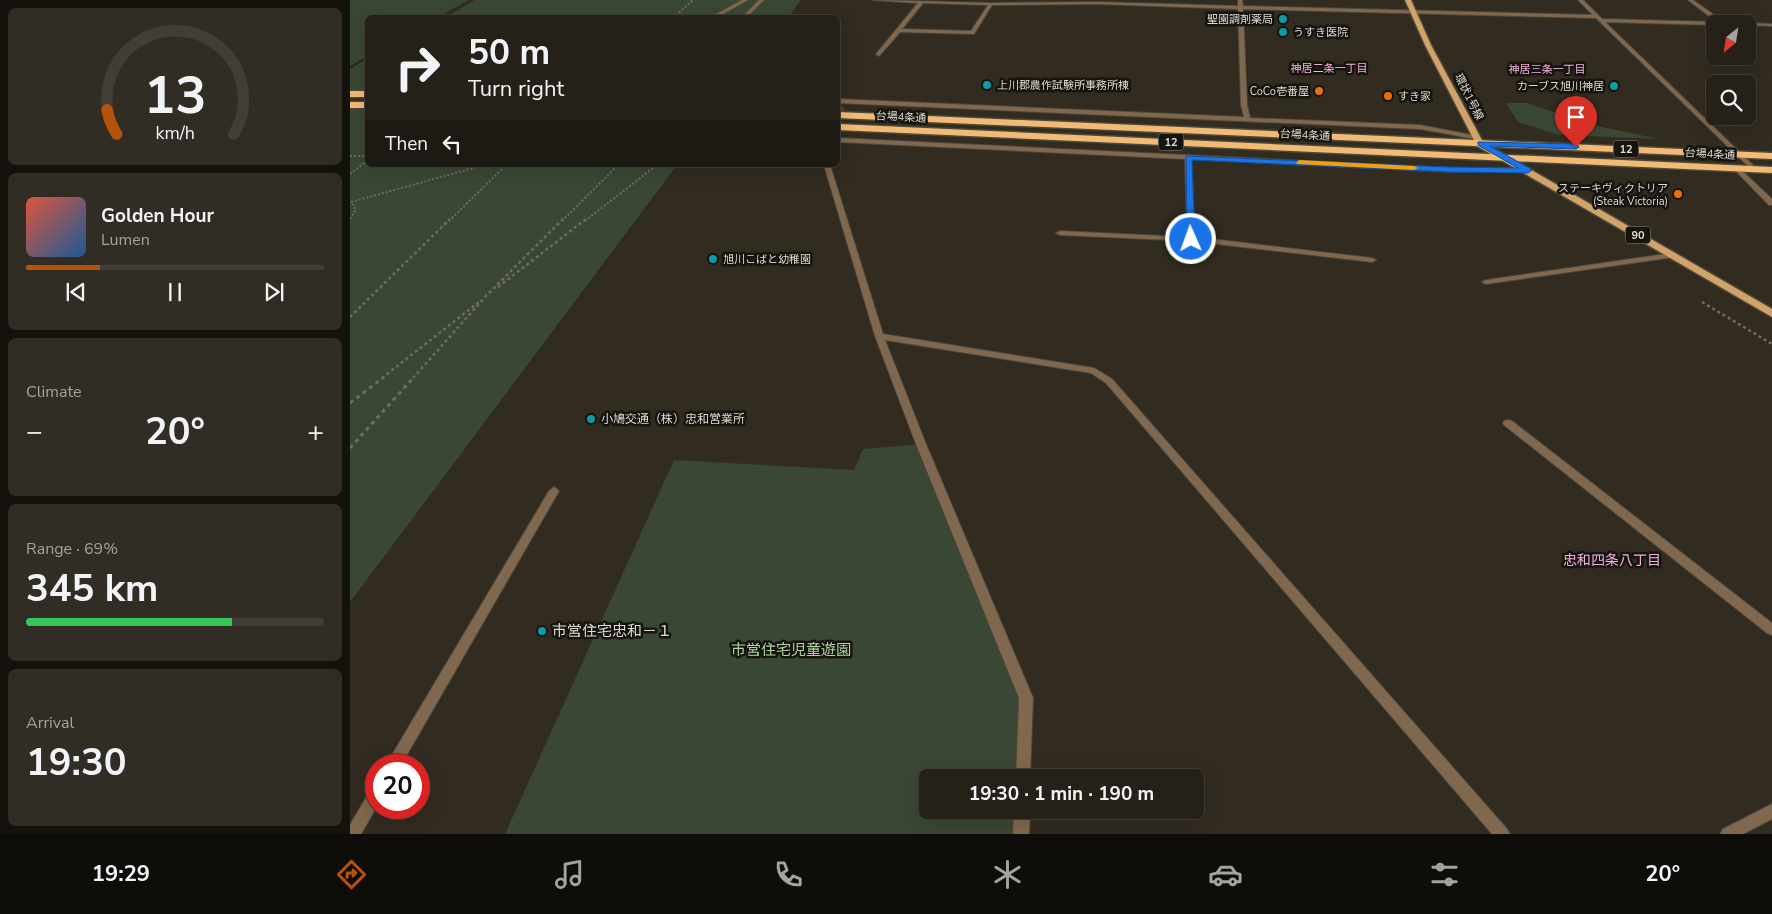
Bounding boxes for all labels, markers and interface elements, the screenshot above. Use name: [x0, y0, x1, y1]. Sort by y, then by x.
place label: 聖園調剤薬局: [1207, 12, 1273, 27]
marker: 聖園調剤薬局: [1277, 13, 1289, 25]
north arrow: [1706, 15, 1756, 65]
map controls: [1706, 15, 1756, 125]
place label: うすき医院: [1293, 25, 1348, 40]
marker: うすき医院: [1277, 26, 1289, 38]
text: 50 m: [468, 29, 550, 76]
icon: right: [385, 35, 450, 100]
text: 13: [144, 60, 206, 131]
district label: 神居二条一丁目: [1291, 61, 1368, 76]
district label: 神居三条一丁目: [1509, 62, 1586, 77]
street label: 環状1号線: [1451, 71, 1487, 123]
text: Turn right: [468, 74, 564, 104]
button: search: [1706, 75, 1756, 125]
place label: 上川郡農作試験所事務所棟: [997, 78, 1129, 93]
marker: 上川郡農作試験所事務所棟: [981, 79, 993, 91]
place label: カーブス旭川神居: [1517, 79, 1604, 94]
marker: カーブス旭川神居: [1608, 80, 1620, 92]
place label: CoCo壱番屋: [1250, 84, 1309, 99]
marker: CoCo壱番屋: [1313, 85, 1325, 97]
place label: すき家: [1398, 89, 1431, 104]
marker: すき家: [1382, 90, 1394, 102]
pin: [1555, 96, 1597, 147]
icon: arrive: [1562, 103, 1590, 131]
street label: 台場4条通: [875, 108, 927, 126]
text: km/h: [155, 121, 195, 145]
street label: 台場4条通: [1279, 126, 1331, 144]
icon: left: [438, 130, 466, 158]
text: Then: [385, 131, 428, 157]
road number: 12: [1158, 134, 1184, 150]
road number: 12: [1614, 140, 1638, 158]
street label: 台場4条通: [1684, 145, 1736, 163]
place label: ステーキヴィクトリア (Steak Victoria): [1558, 181, 1668, 209]
marker: ステーキヴィクトリア (Steak Victoria): [1672, 188, 1684, 200]
text: Golden Hour: [101, 203, 214, 229]
position arrow: [1164, 212, 1216, 264]
road number: 90: [1626, 226, 1650, 244]
text: Lumen: [101, 229, 150, 251]
place label: 旭川こばと幼稚園: [723, 252, 811, 267]
marker: 旭川こばと幼稚園: [707, 253, 719, 265]
icon: previous: [62, 278, 90, 306]
icon: pause: [161, 278, 189, 306]
icon: next: [260, 278, 288, 306]
text: Climate: [26, 381, 81, 403]
text: 20°: [145, 406, 205, 457]
place label: 小鳩交通（株）忠和営業所: [601, 411, 745, 427]
text: −: [26, 413, 43, 451]
text: +: [307, 413, 324, 451]
marker: 小鳩交通（株）忠和営業所: [585, 413, 597, 425]
text: Range · 69%: [26, 538, 118, 560]
district label: 忠和四条八丁目: [1563, 551, 1661, 570]
text: 345 km: [26, 563, 158, 614]
place label: 市営住宅忠和－１: [552, 621, 672, 641]
marker: 市営住宅忠和－１: [536, 625, 548, 637]
park label: 市営住宅児童遊園: [731, 640, 851, 660]
text: Arrival: [26, 712, 74, 734]
text: 19:30: [26, 737, 127, 788]
speed limit sign: 20: [365, 754, 430, 819]
text: 19:30 · 1 min · 190 m: [969, 781, 1154, 807]
icon: directions: [334, 857, 369, 892]
icon: music: [552, 857, 587, 892]
icon: phone: [771, 857, 806, 892]
icon: climate: [990, 857, 1025, 892]
icon: car: [1208, 857, 1243, 892]
icon: filters: [1427, 857, 1462, 892]
text: 19:29: [92, 859, 150, 889]
text: 20°: [1645, 859, 1680, 889]

